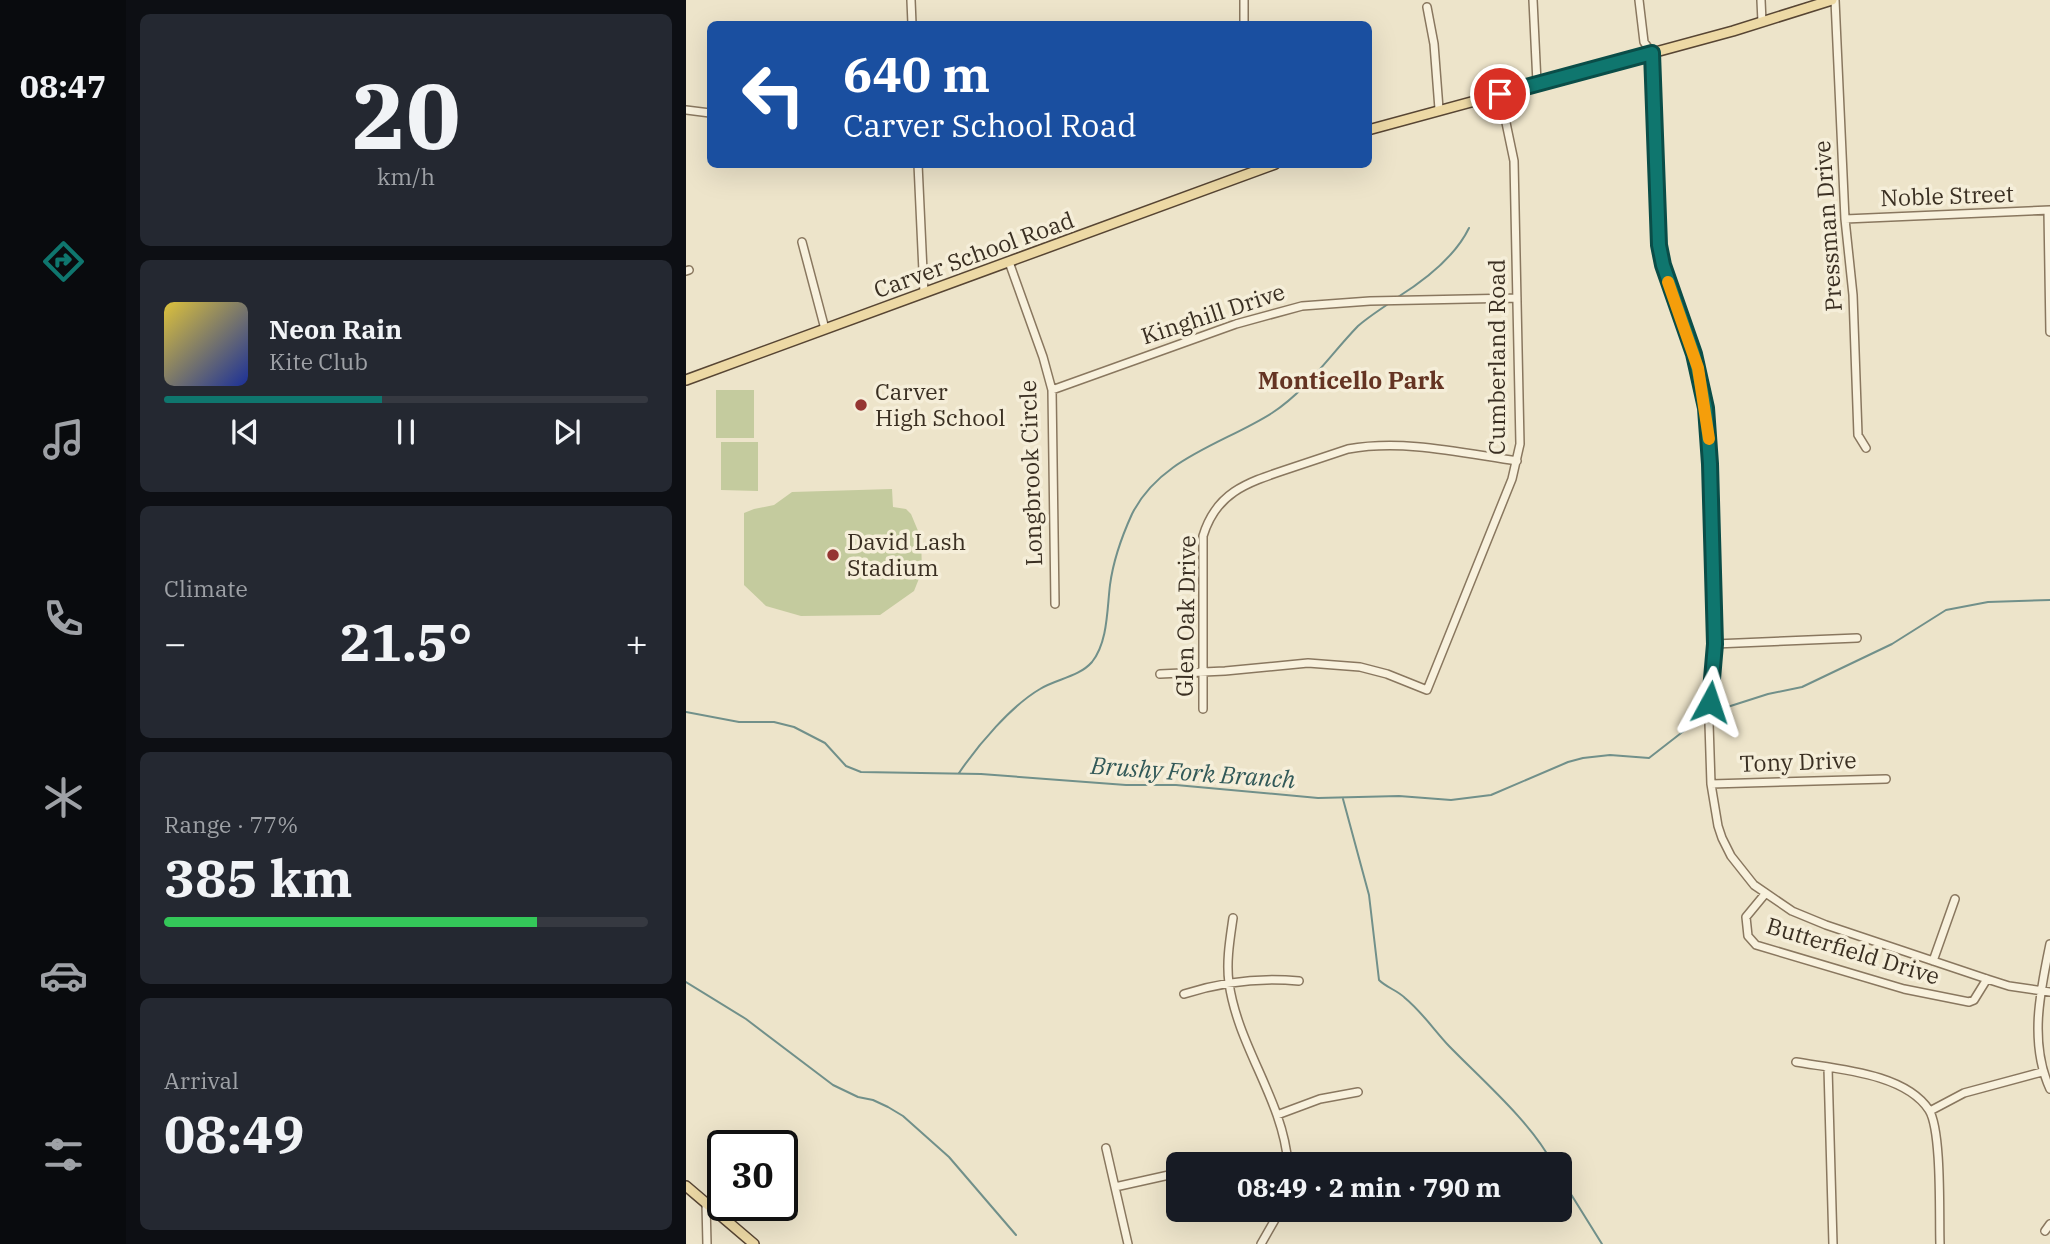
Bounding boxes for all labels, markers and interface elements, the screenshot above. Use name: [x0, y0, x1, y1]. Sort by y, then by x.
text: 640 m: [843, 42, 990, 105]
icon: left: [728, 49, 819, 140]
text: 20: [351, 56, 461, 174]
pin: [1470, 64, 1530, 124]
text: 08:47: [20, 65, 106, 107]
icon: arrive: [1481, 75, 1519, 113]
text: Carver School Road: [843, 104, 1137, 146]
street label: Pressman Drive: [1806, 139, 1848, 313]
text: km/h: [377, 161, 435, 191]
street label: Noble Street: [1880, 178, 2014, 212]
street label: Carver School Road: [869, 204, 1078, 304]
icon: directions: [39, 237, 88, 286]
street label: Cumberland Road: [1481, 259, 1511, 455]
street label: Kinghill Drive: [1137, 276, 1288, 350]
text: Neon Rain: [269, 312, 402, 346]
text: Kite Club: [269, 346, 368, 376]
district label: Monticello Park: [1258, 364, 1444, 396]
place label: Carver High School: [875, 376, 1005, 432]
street label: Longbrook Circle: [1012, 379, 1048, 567]
marker: Carver High School: [853, 397, 869, 413]
icon: previous: [226, 413, 264, 451]
icon: pause: [387, 413, 425, 451]
icon: next: [548, 413, 586, 451]
icon: music: [39, 415, 88, 464]
place label: David Lash Stadium: [847, 526, 966, 582]
street label: Glen Oak Drive: [1169, 535, 1201, 697]
marker: David Lash Stadium: [825, 547, 841, 563]
text: Climate: [164, 573, 248, 603]
icon: phone: [39, 594, 88, 643]
text: 21.5°: [340, 608, 472, 675]
text: −: [164, 618, 187, 667]
text: +: [625, 618, 648, 667]
position arrow: [1673, 665, 1747, 739]
street label: Tony Drive: [1739, 744, 1857, 778]
water label: Brushy Fork Branch: [1089, 749, 1296, 795]
icon: climate: [39, 773, 88, 822]
text: Range · 77%: [164, 809, 298, 839]
text: 385 km: [164, 844, 353, 911]
street label: Butterfield Drive: [1763, 909, 1943, 991]
icon: car: [39, 951, 88, 1000]
text: Arrival: [164, 1065, 239, 1095]
text: 08:49: [164, 1100, 305, 1167]
icon: filters: [39, 1130, 88, 1179]
speed limit sign: 30: [707, 1130, 798, 1221]
text: 08:49 · 2 min · 790 m: [1237, 1170, 1501, 1204]

